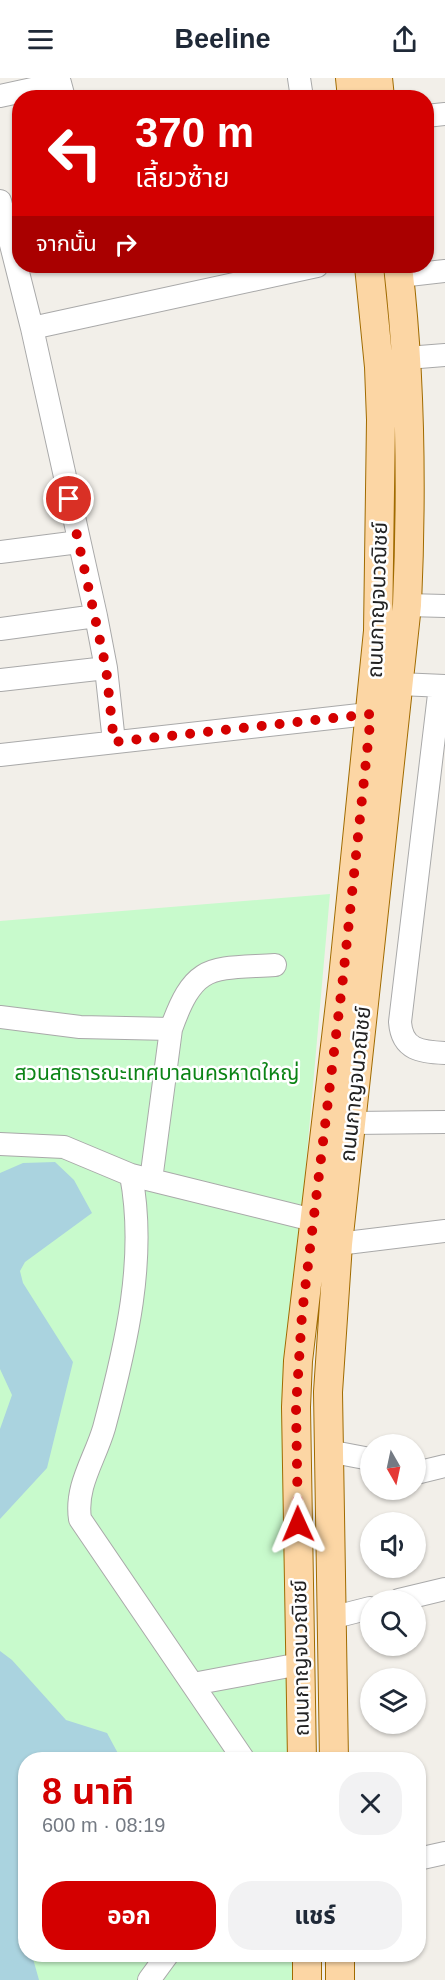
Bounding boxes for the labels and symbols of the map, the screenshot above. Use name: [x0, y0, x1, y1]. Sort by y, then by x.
pin: [43, 473, 94, 524]
street label: ถนนกาญจนวณิชย์: [363, 521, 391, 678]
street label: ถนนกาญจนวณิชย์: [335, 1005, 375, 1163]
park label: สวนสาธารณะเทศบาลนครหาดใหญ่: [15, 1061, 299, 1084]
north arrow: [360, 1434, 426, 1500]
position arrow: [266, 1492, 330, 1556]
street label: ถนนกาญจนวณิชย์: [287, 1580, 313, 1736]

